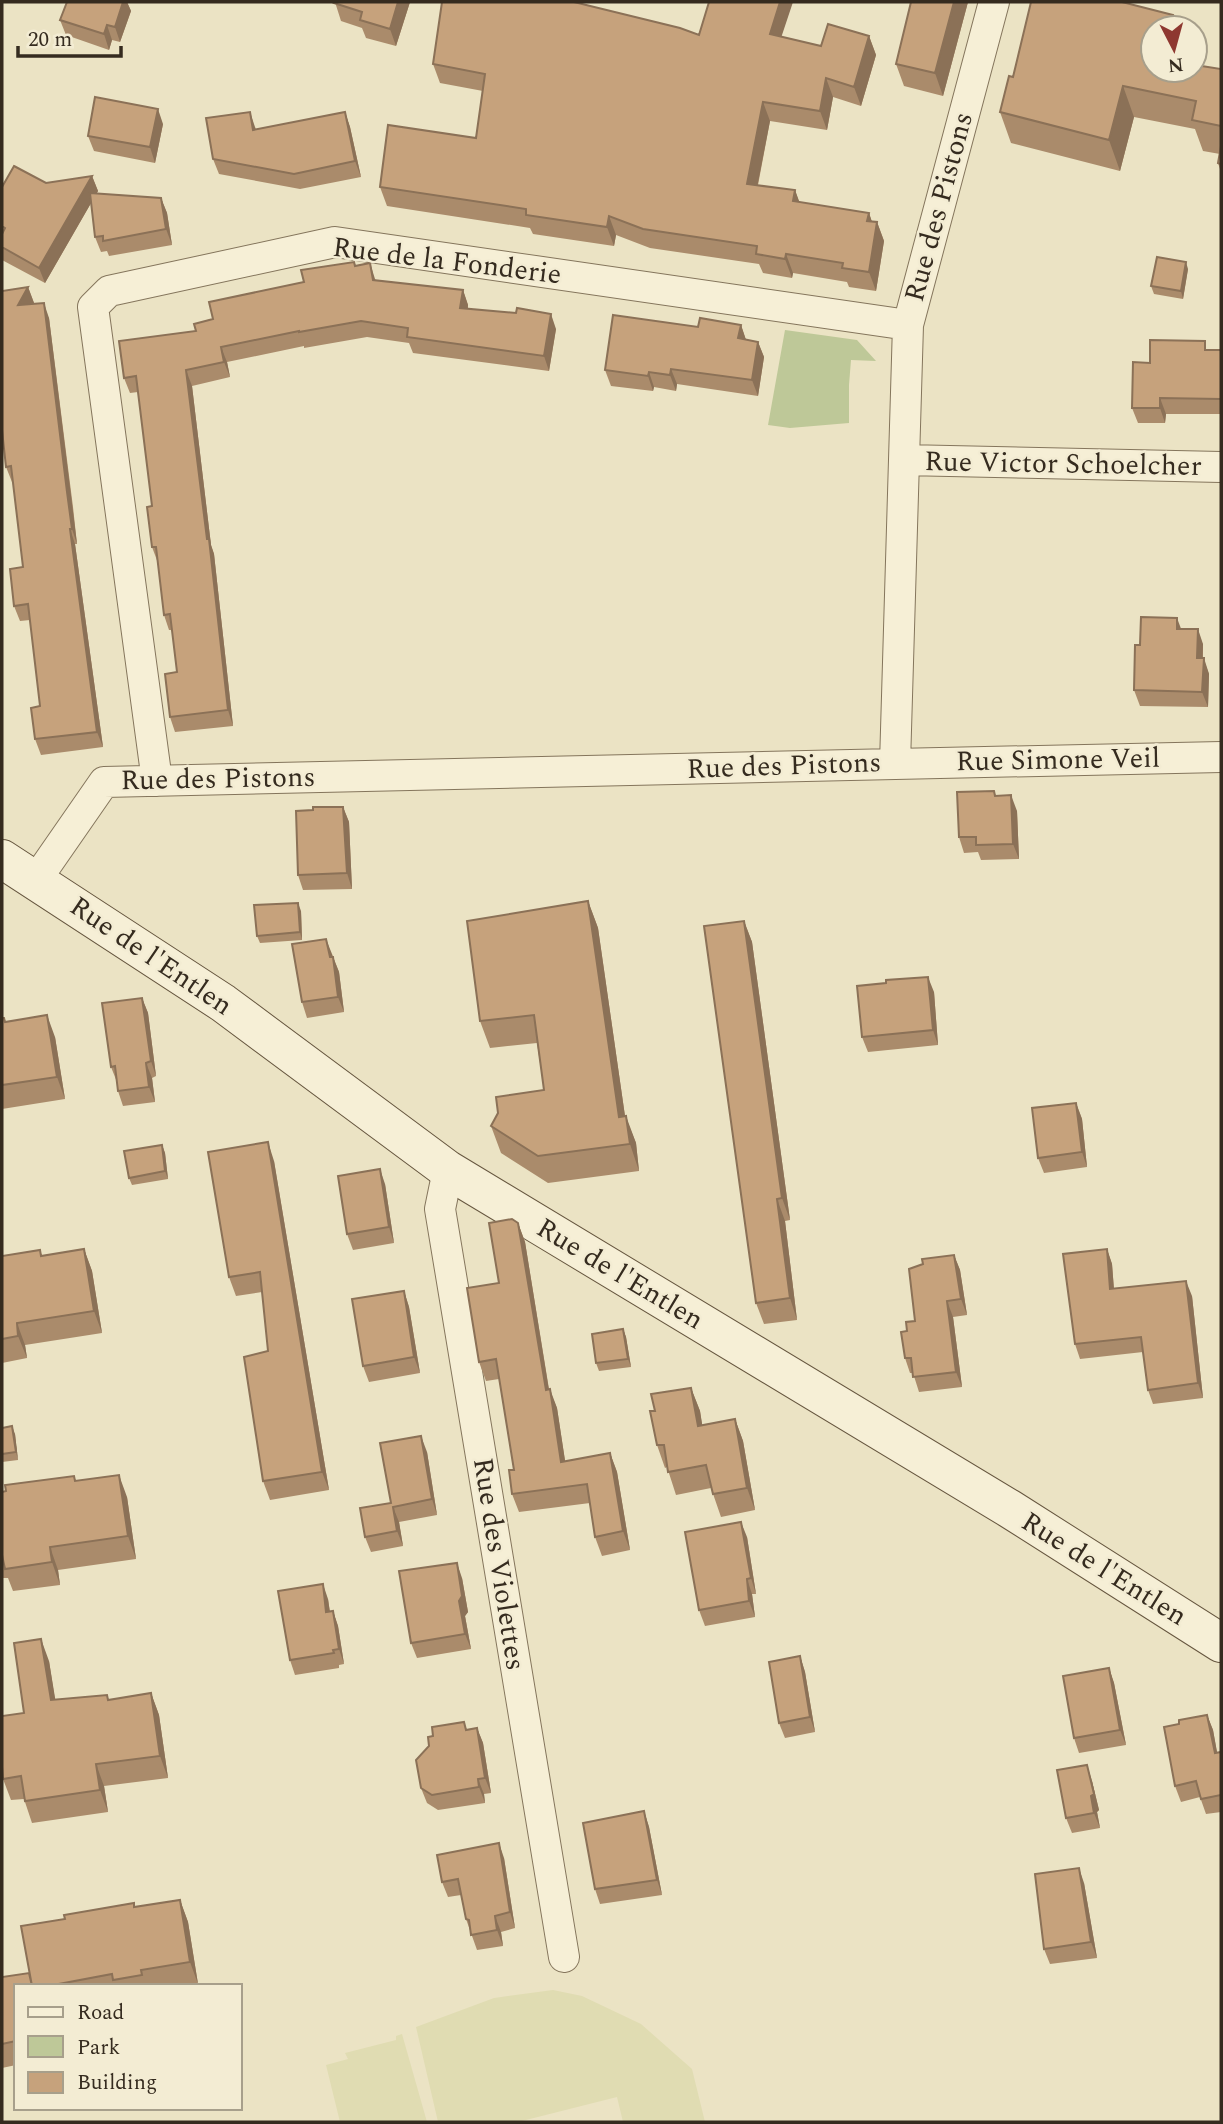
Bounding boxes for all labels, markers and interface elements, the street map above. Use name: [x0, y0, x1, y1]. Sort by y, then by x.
scale bar: [18, 14, 121, 58]
north arrow: [1139, 14, 1209, 84]
text: 20 m: [28, 24, 72, 56]
text: N: [1166, 49, 1185, 80]
street label: Rue des Pistons: [893, 107, 985, 307]
street label: Rue de la Fonderie: [330, 226, 564, 296]
street label: Rue Victor Schoelcher: [924, 440, 1202, 488]
street label: Rue Simone Veil: [955, 737, 1161, 783]
street label: Rue des Pistons: [686, 741, 882, 791]
street label: Rue des Pistons: [120, 756, 316, 802]
street label: Rue de l'Entlen: [61, 885, 241, 1027]
street label: Rue de l'Entlen: [528, 1207, 712, 1341]
street label: Rue des Violettes: [461, 1454, 537, 1674]
street label: Rue de l'Entlen: [1013, 1501, 1195, 1637]
legend: [14, 1984, 242, 2110]
text: Road: [77, 1997, 124, 2029]
text: Park: [77, 2032, 121, 2064]
text: Building: [77, 2067, 157, 2099]

